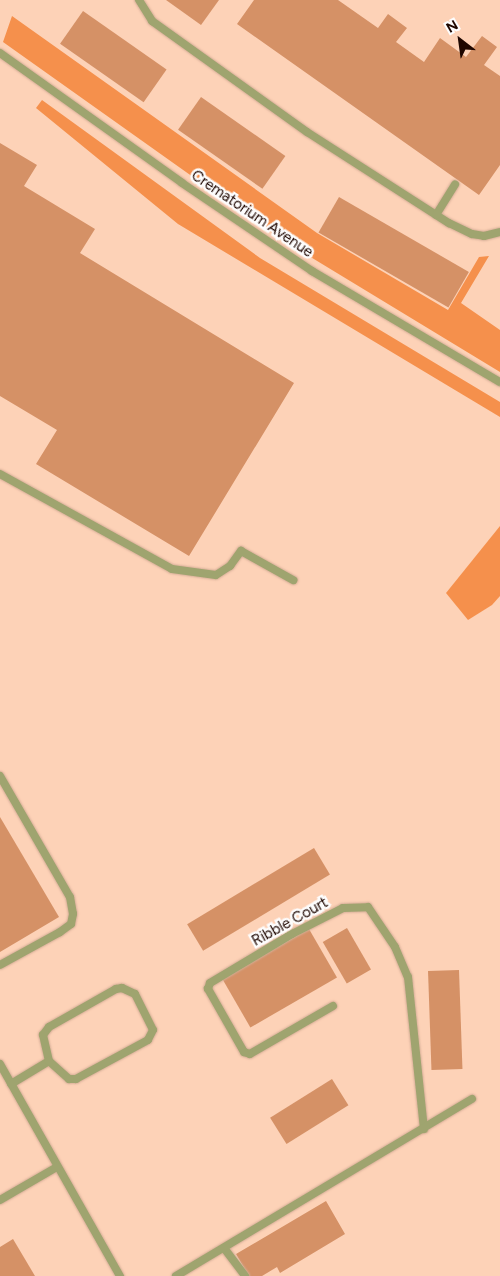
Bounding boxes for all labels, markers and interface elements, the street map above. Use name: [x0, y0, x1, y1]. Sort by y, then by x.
north arrow: [435, 15, 485, 65]
text: N: [443, 17, 461, 37]
street label: Crematorium Avenue: [188, 167, 316, 261]
street label: Ribble Court: [249, 894, 331, 950]

